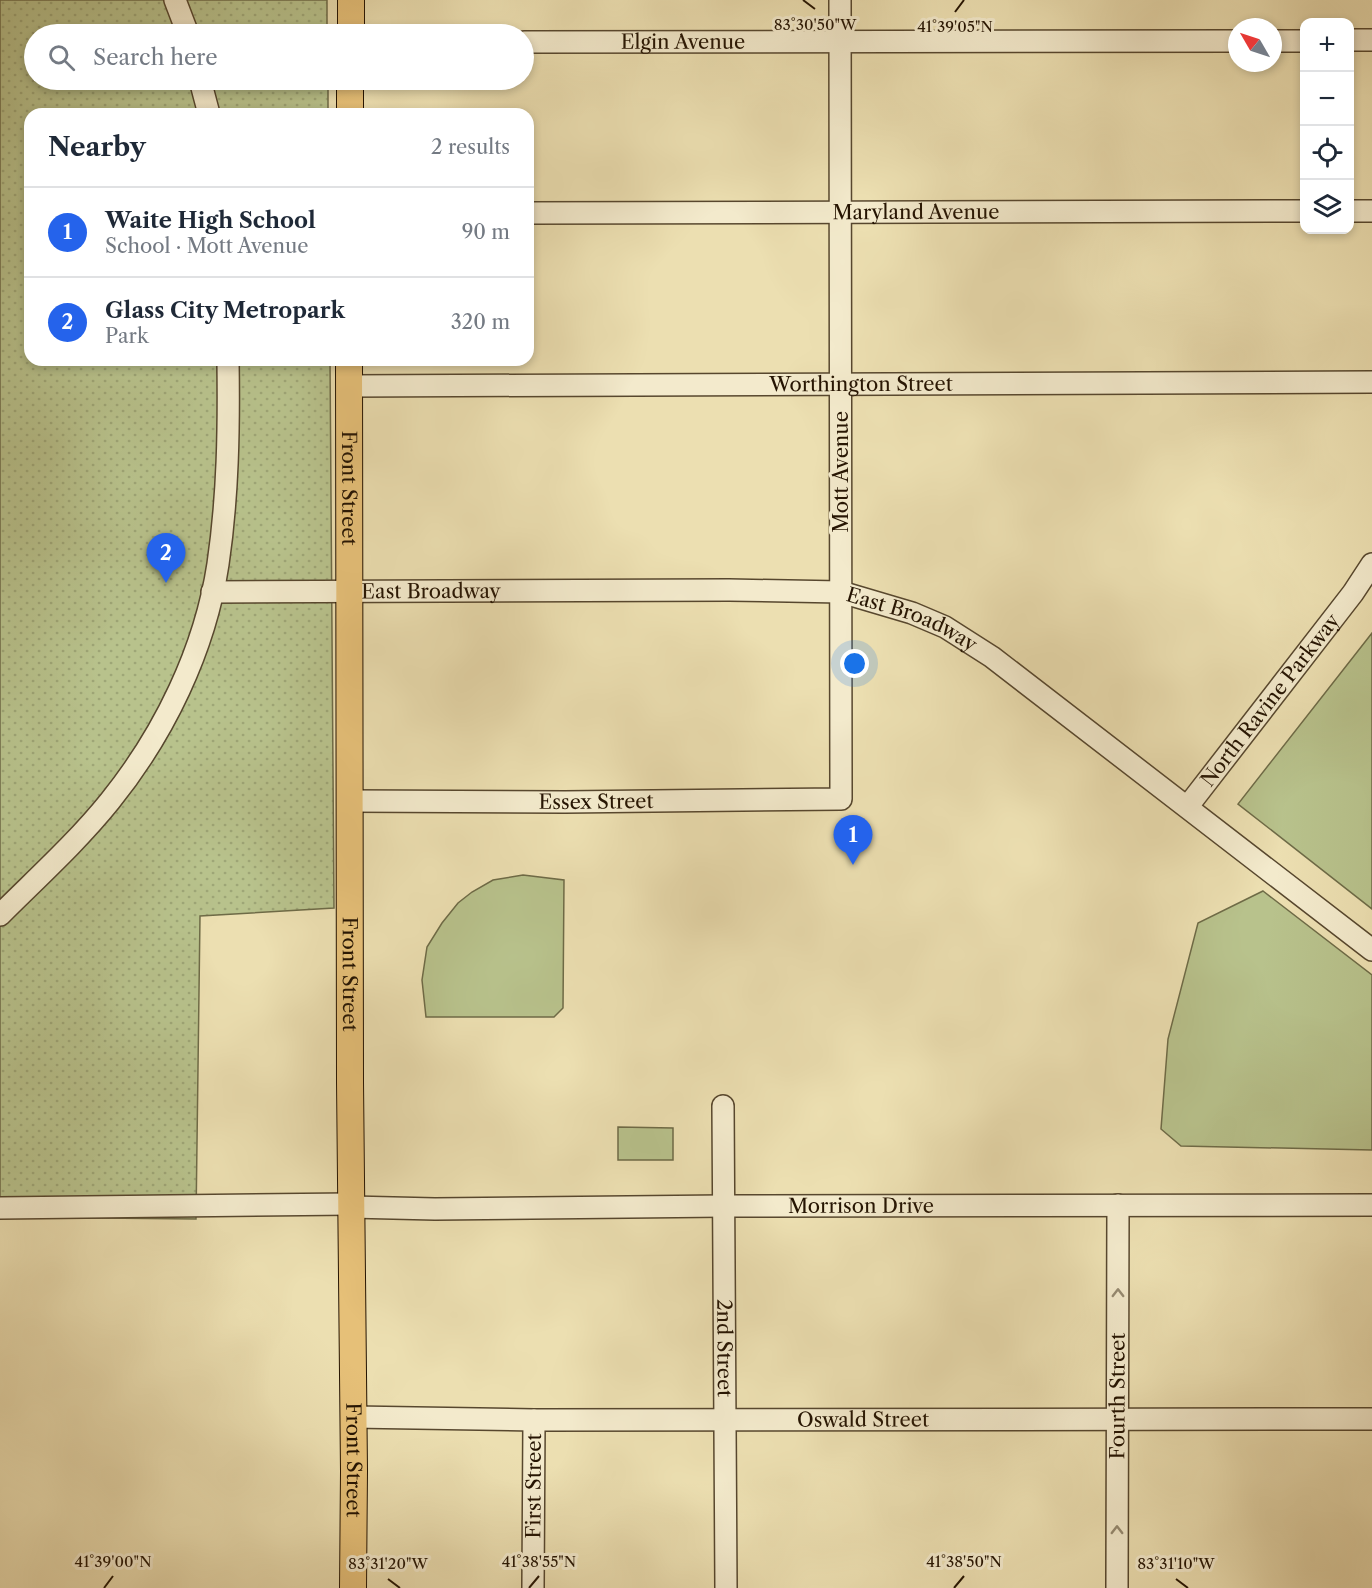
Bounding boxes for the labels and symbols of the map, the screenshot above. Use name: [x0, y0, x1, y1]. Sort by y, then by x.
text: 83°30'50"W: [774, 15, 857, 34]
text: 41°39'05"N: [917, 17, 993, 36]
north arrow: [1228, 18, 1282, 72]
street label: Elgin Avenue: [621, 30, 745, 54]
street label: Maryland Avenue: [832, 200, 1000, 224]
street label: Worthington Street: [768, 372, 953, 396]
street label: Mott Avenue: [829, 411, 853, 533]
street label: Front Street: [337, 430, 361, 546]
pin: 2: [146, 534, 186, 583]
street label: East Broadway: [361, 579, 502, 603]
street label: East Broadway: [844, 582, 982, 657]
street label: North Ravine Parkway: [1196, 608, 1345, 791]
your location: [840, 649, 869, 678]
street label: Essex Street: [538, 789, 654, 814]
pin: 1: [834, 816, 872, 865]
street label: Front Street: [338, 916, 362, 1032]
street label: Morrison Drive: [788, 1194, 934, 1218]
one-way arrow: [1112, 1288, 1124, 1297]
street label: 2nd Street: [712, 1299, 737, 1397]
street label: Fourth Street: [1105, 1333, 1130, 1459]
street label: Front Street: [341, 1402, 366, 1518]
street label: Oswald Street: [797, 1408, 929, 1432]
street label: First Street: [521, 1433, 546, 1539]
one-way arrow: [1111, 1525, 1123, 1534]
text: 41°39'00"N: [74, 1552, 152, 1571]
text: 41°38'55"N: [502, 1552, 576, 1571]
text: 41°38'50"N: [926, 1552, 1002, 1571]
text: 83°31'20"W: [348, 1554, 429, 1573]
text: 83°31'10"W: [1137, 1554, 1215, 1573]

